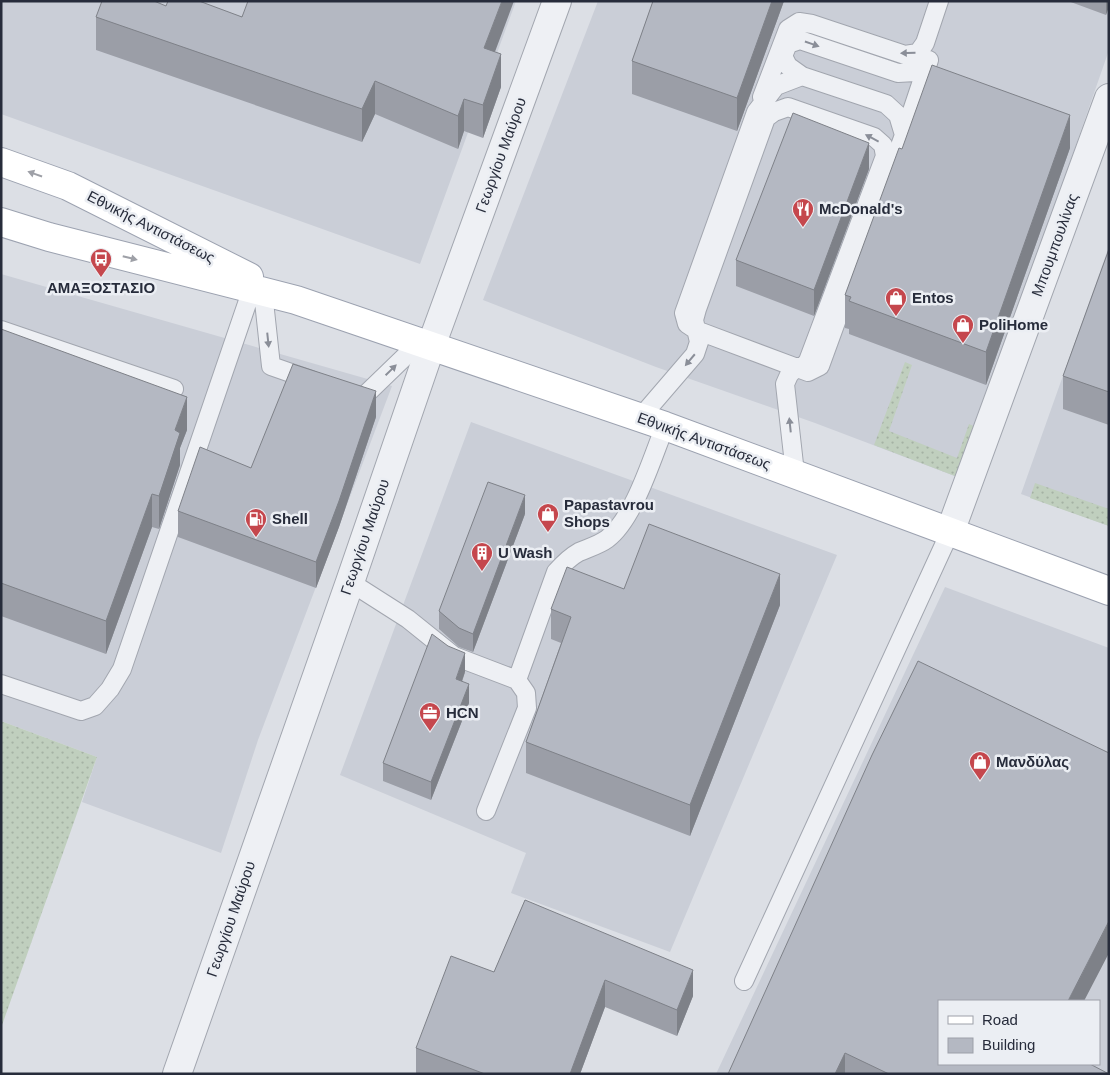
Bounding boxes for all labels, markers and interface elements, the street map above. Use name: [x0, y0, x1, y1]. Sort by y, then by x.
one-way arrow: [805, 40, 820, 48]
one-way arrow: [900, 50, 916, 58]
street label: Γεωργίου Μαύρου: [472, 95, 529, 215]
one-way arrow: [865, 134, 880, 142]
one-way arrow: [27, 170, 42, 178]
street label: Εθνικής Αντιστάσεως: [85, 187, 218, 266]
street label: Μπουμπουλίνας: [1028, 191, 1081, 299]
restaurant icon: McDonald's: [791, 197, 815, 228]
place label: McDonald's: [819, 200, 903, 217]
bus stop icon: ΑΜΑΞΟΣΤΑΣΙΟ: [89, 247, 113, 278]
one-way arrow: [123, 254, 138, 262]
place label: ΑΜΑΞΟΣΤΑΣΙΟ: [47, 279, 155, 296]
shop icon: Entos: [884, 286, 908, 317]
place label: Entos: [912, 289, 954, 306]
shop icon: PoliHome: [951, 313, 975, 344]
place label: PoliHome: [979, 316, 1048, 333]
one-way arrow: [265, 333, 273, 349]
one-way arrow: [684, 353, 695, 366]
one-way arrow: [384, 364, 396, 376]
street label: Εθνικής Αντιστάσεως: [635, 408, 773, 473]
one-way arrow: [786, 417, 794, 433]
street label: Γεωργίου Μαύρου: [337, 477, 392, 597]
place label: Papastavrou Shops: [564, 496, 654, 530]
shop icon: Papastavrou Shops: [536, 502, 560, 533]
fuel station icon: Shell: [244, 507, 268, 538]
place label: Shell: [272, 510, 308, 527]
building icon: U Wash: [470, 541, 494, 572]
place label: U Wash: [498, 544, 552, 561]
office icon: HCN: [418, 701, 442, 732]
place label: HCN: [446, 704, 479, 721]
shop icon: Μανδύλας: [968, 750, 992, 781]
place label: Μανδύλας: [996, 753, 1069, 770]
street label: Γεωργίου Μαύρου: [203, 859, 258, 979]
legend: [938, 1000, 1100, 1065]
text: Road: [982, 1011, 1018, 1028]
text: Building: [982, 1036, 1035, 1053]

